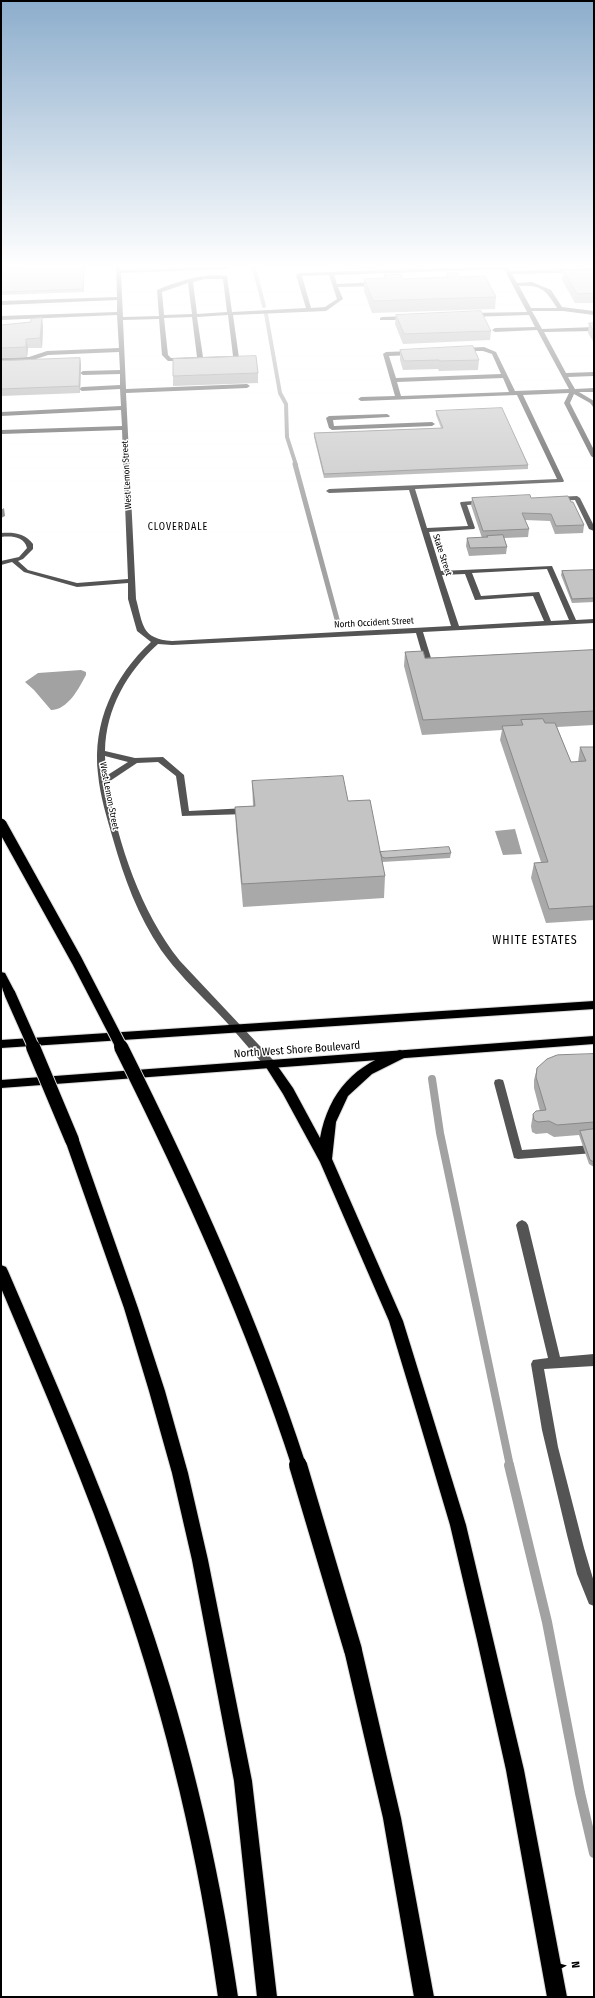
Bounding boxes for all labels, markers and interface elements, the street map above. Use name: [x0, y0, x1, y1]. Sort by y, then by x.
street label: West Lemon Street: [120, 440, 134, 510]
district label: CLOVERDALE: [148, 521, 208, 533]
street label: State Street: [430, 533, 454, 577]
street label: North Occident Street: [334, 616, 414, 630]
street label: West Lemon Street: [97, 761, 121, 831]
district label: WHITE ESTATES: [492, 934, 578, 948]
street label: North West Shore Boulevard: [233, 1039, 361, 1061]
north arrow: [543, 1946, 583, 1986]
text: N: [569, 1961, 582, 1969]

